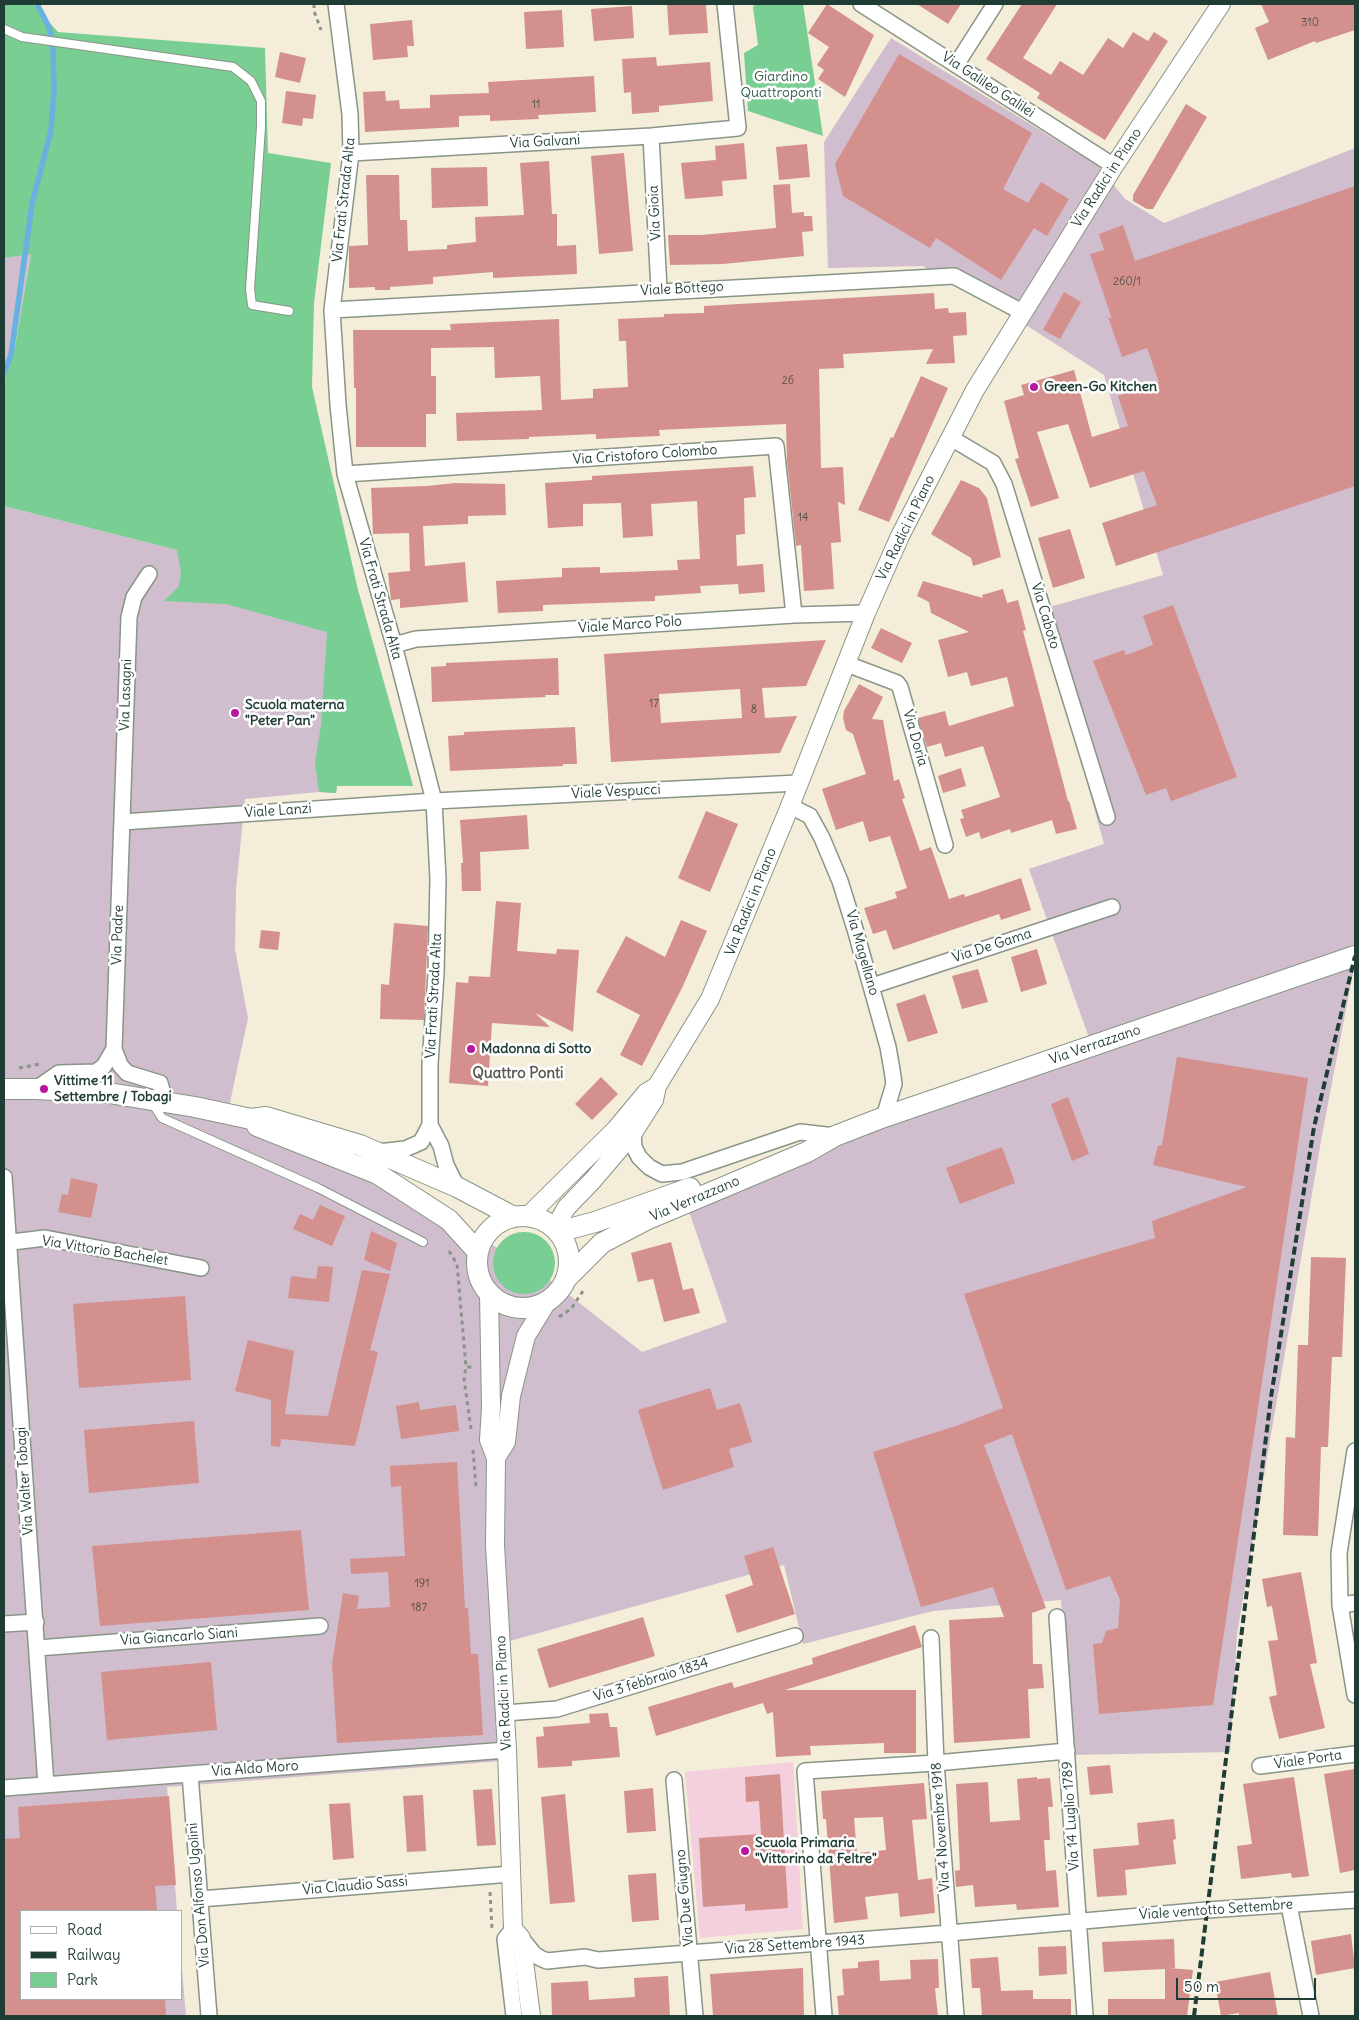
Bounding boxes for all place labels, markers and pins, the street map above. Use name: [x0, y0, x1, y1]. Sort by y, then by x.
place label: Green-Go Kitchen: [1044, 379, 1157, 395]
marker: Green-Go Kitchen: [1028, 381, 1040, 393]
place label: Scuola materna "Peter Pan": [245, 697, 345, 730]
marker: Scuola materna "Peter Pan": [229, 707, 241, 719]
place label: Madonna di Sotto: [481, 1041, 591, 1057]
marker: Madonna di Sotto: [465, 1043, 477, 1055]
place label: Vittime 11 Settembre / Tobagi: [54, 1073, 172, 1106]
marker: Vittime 11 Settembre / Tobagi: [38, 1083, 50, 1095]
place label: Scuola Primaria "Vittorino da Feltre": [755, 1835, 877, 1868]
marker: Scuola Primaria "Vittorino da Feltre": [739, 1845, 751, 1857]

